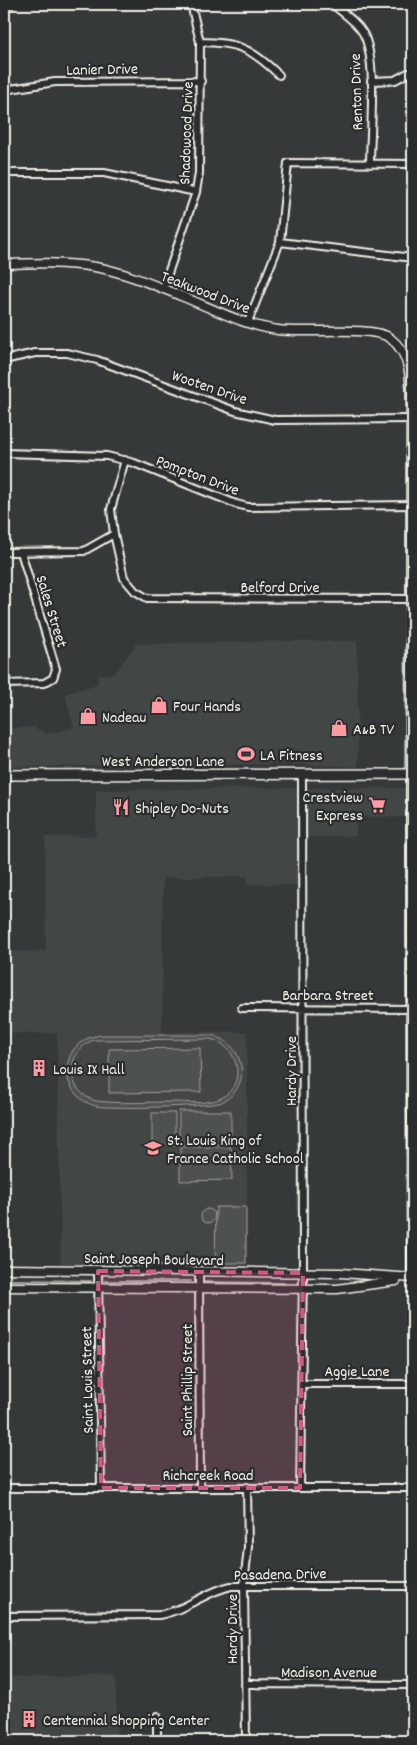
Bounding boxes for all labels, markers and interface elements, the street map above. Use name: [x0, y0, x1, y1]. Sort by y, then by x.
street label: Renton Drive: [345, 53, 370, 131]
street label: Lanier Drive: [66, 58, 138, 83]
street label: Shadowood Drive: [174, 81, 201, 185]
street label: Teakwood Drive: [157, 266, 253, 321]
street label: Wooten Drive: [168, 365, 250, 412]
street label: Pompton Drive: [152, 450, 242, 503]
street label: Sales Street: [29, 573, 73, 651]
street label: Belford Drive: [240, 577, 320, 600]
shop icon: Four Hands: [149, 695, 169, 715]
place label: Four Hands: [173, 696, 241, 719]
shop icon: Nadeau: [78, 706, 98, 726]
place label: Nadeau: [102, 707, 146, 730]
shop icon: A&B TV: [329, 718, 349, 738]
place label: A&B TV: [353, 719, 394, 742]
sports icon: LA Fitness: [236, 744, 256, 764]
place label: LA Fitness: [260, 745, 323, 768]
street label: West Anderson Lane: [102, 751, 224, 774]
place label: Crestview Express: [303, 787, 363, 828]
supermarket icon: Crestview Express: [367, 795, 387, 815]
restaurant icon: Shipley Do-Nuts: [111, 797, 131, 817]
place label: Shipley Do-Nuts: [135, 798, 229, 821]
street label: Barbara Street: [282, 985, 374, 1008]
street label: Hardy Drive: [281, 1036, 304, 1106]
building icon: Louis IX Hall: [29, 1058, 49, 1078]
place label: Louis IX Hall: [53, 1059, 125, 1082]
place label: St. Louis King of France Catholic School: [167, 1130, 304, 1171]
school or university icon: St. Louis King of France Catholic School: [143, 1138, 163, 1158]
street label: Saint Joseph Boulevard: [84, 1248, 224, 1273]
street label: Saint Phillip Street: [177, 1324, 200, 1436]
street label: Saint Louis Street: [76, 1326, 101, 1434]
street label: Aggie Lane: [325, 1361, 389, 1384]
street label: Richcreek Road: [162, 1465, 254, 1488]
street label: Pasadena Drive: [233, 1563, 327, 1588]
street label: Hardy Drive: [222, 1594, 245, 1664]
street label: Madison Avenue: [281, 1662, 377, 1685]
building icon: Centennial Shopping Center: [19, 1709, 39, 1729]
place label: Centennial Shopping Center: [43, 1710, 209, 1733]

